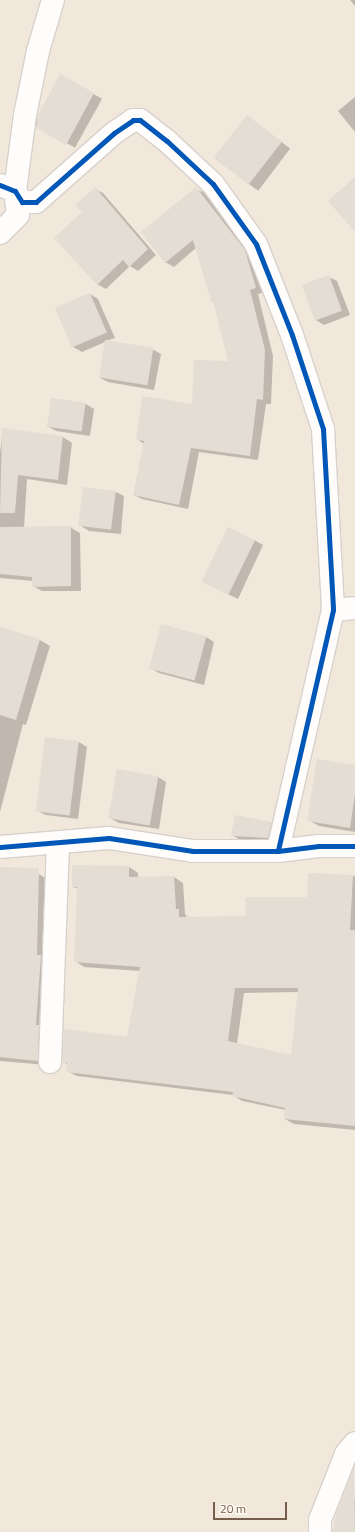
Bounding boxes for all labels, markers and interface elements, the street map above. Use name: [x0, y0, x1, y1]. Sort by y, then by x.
scale bar: [215, 1494, 289, 1520]
text: 20 m: [220, 1499, 246, 1518]

